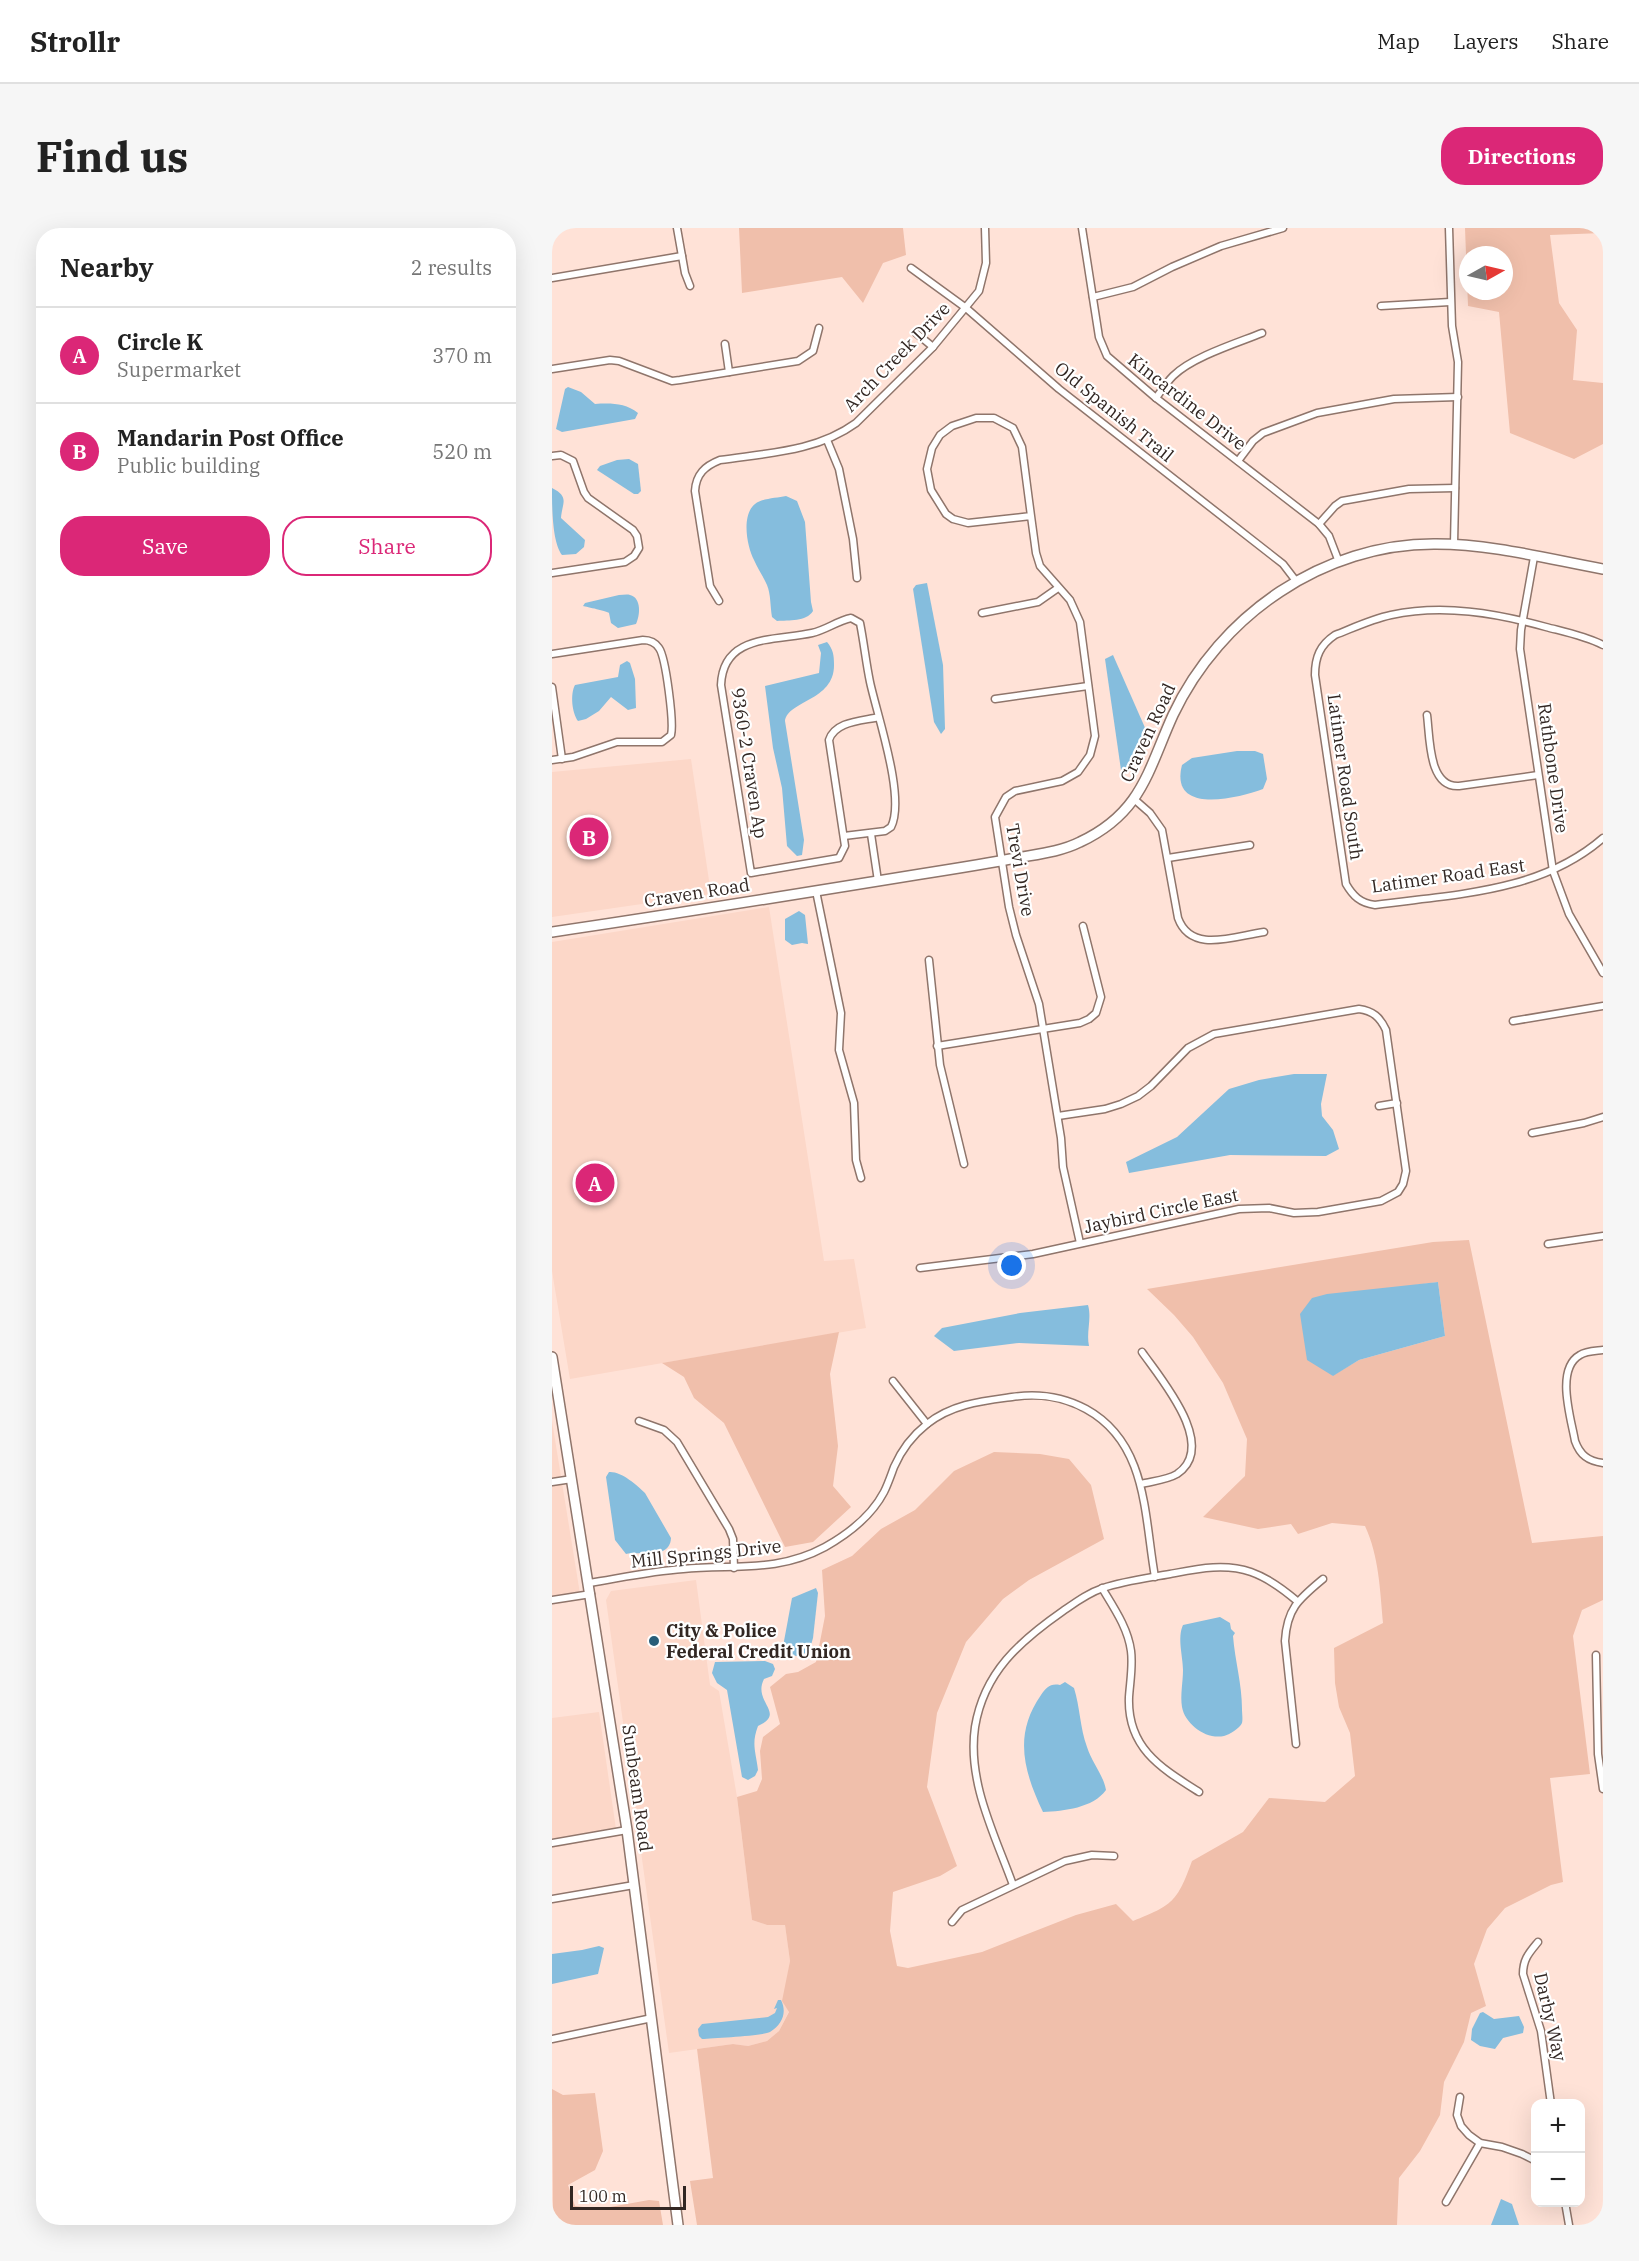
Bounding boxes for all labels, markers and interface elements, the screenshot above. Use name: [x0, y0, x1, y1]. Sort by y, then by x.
text: Strollr: [30, 23, 120, 60]
text: Map: [1377, 27, 1420, 55]
text: Layers: [1453, 27, 1519, 55]
text: Share: [1552, 27, 1609, 55]
button: Directions: [1441, 127, 1603, 185]
text: Find us: [36, 129, 188, 184]
north arrow: [1459, 246, 1513, 300]
text: Nearby: [60, 250, 154, 284]
text: 2 results: [411, 254, 492, 281]
street label: Arch Creek Drive: [838, 297, 955, 416]
text: Circle K: [117, 327, 203, 356]
text: A: [73, 342, 86, 369]
text: 370 m: [432, 342, 492, 369]
street label: Kincardine Drive: [1123, 348, 1251, 455]
text: Supermarket: [117, 356, 241, 383]
street label: Old Spanish Trail: [1050, 357, 1179, 467]
text: Mandarin Post Office: [117, 423, 344, 452]
text: B: [72, 438, 87, 465]
text: 520 m: [432, 438, 492, 465]
text: Public building: [117, 452, 260, 479]
button: Save: [60, 516, 270, 576]
button: Share: [282, 516, 492, 576]
street label: Craven Road: [1115, 680, 1181, 786]
street label: 9360-2 Craven Ap: [726, 686, 773, 840]
street label: Latimer Road South: [1322, 692, 1369, 862]
street label: Rathbone Drive: [1533, 701, 1574, 834]
pin: B: [570, 814, 609, 860]
street label: Trevi Drive: [1001, 822, 1040, 918]
street label: Latimer Road East: [1370, 853, 1526, 898]
street label: Craven Road: [642, 873, 751, 912]
pin: A: [576, 1160, 615, 1206]
street label: Jaybird Circle East: [1082, 1183, 1240, 1238]
your location: [997, 1251, 1026, 1280]
street label: Mill Springs Drive: [630, 1534, 782, 1573]
place label: City & Police Federal Credit Union: [666, 1619, 851, 1663]
marker: City & Police Federal Credit Union: [647, 1634, 661, 1648]
street label: Sunbeam Road: [617, 1723, 658, 1853]
street label: Darby Way: [1529, 1970, 1572, 2064]
map controls: [1531, 2099, 1585, 2207]
button: +: [1531, 2099, 1585, 2153]
button: −: [1531, 2153, 1585, 2207]
scale bar: [570, 2183, 686, 2210]
text: 100 m: [579, 2186, 627, 2206]

